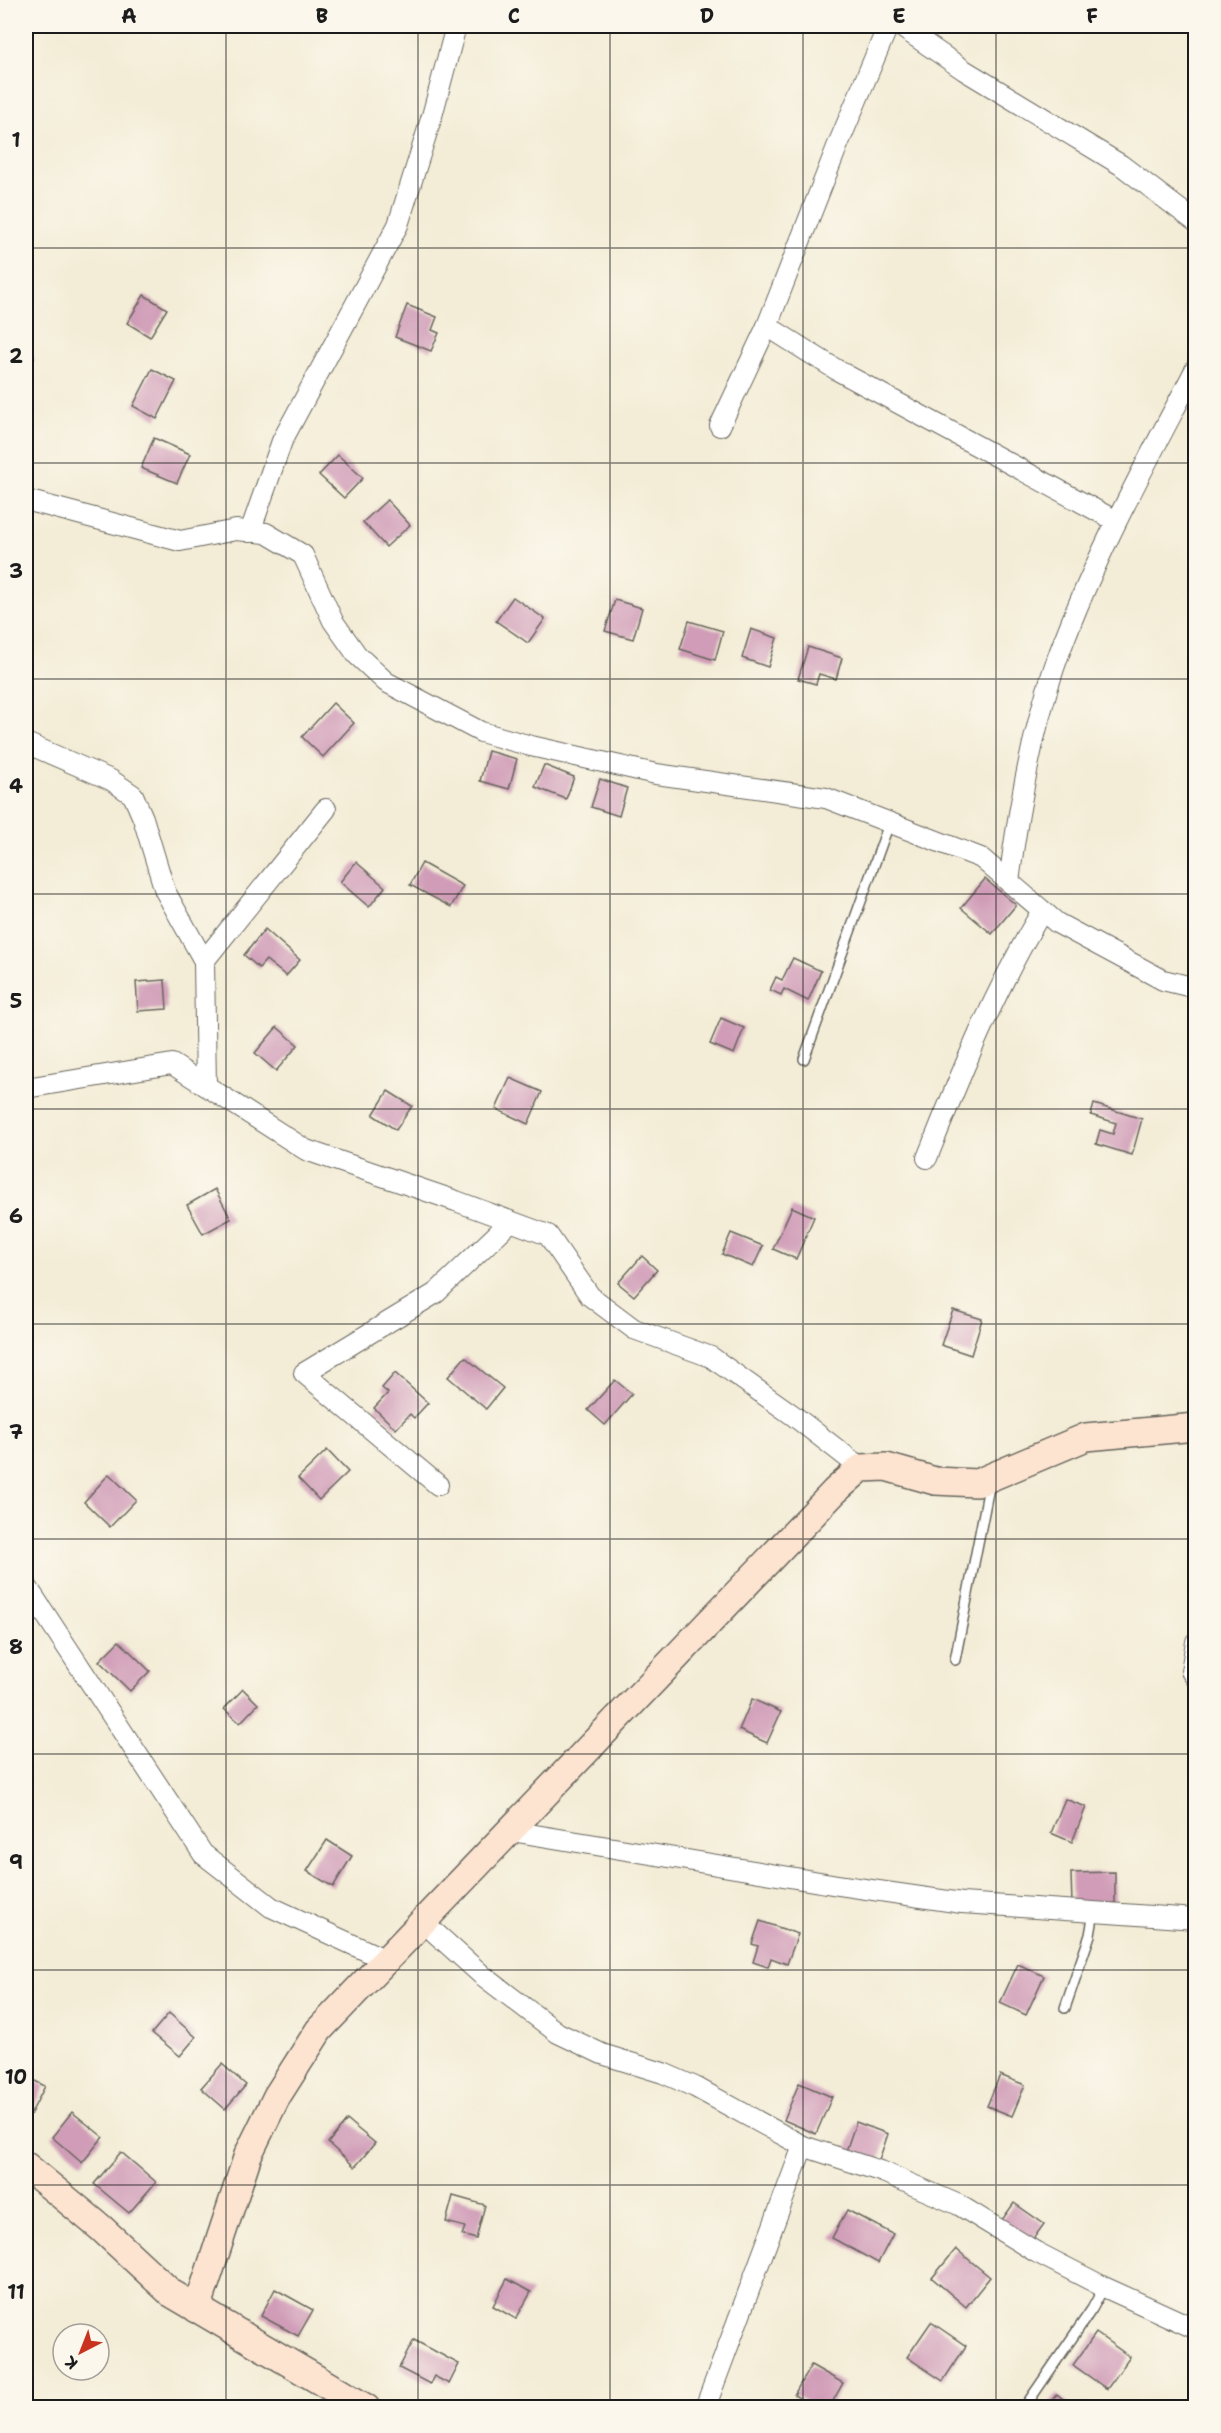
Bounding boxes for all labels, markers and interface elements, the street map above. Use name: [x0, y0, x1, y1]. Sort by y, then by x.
text: A: [121, 3, 137, 29]
text: B: [316, 3, 328, 29]
text: C: [508, 3, 520, 29]
text: D: [700, 3, 714, 29]
text: E: [892, 3, 906, 29]
text: F: [1086, 3, 1098, 29]
text: 1: [11, 127, 21, 153]
text: 2: [9, 343, 23, 369]
text: 3: [9, 558, 23, 584]
text: 4: [9, 773, 23, 799]
text: 5: [10, 988, 22, 1014]
text: 6: [9, 1203, 23, 1229]
text: 7: [9, 1419, 23, 1445]
text: 8: [9, 1634, 23, 1660]
text: 9: [9, 1849, 23, 1875]
text: 10: [5, 2064, 27, 2090]
text: 11: [7, 2279, 25, 2305]
north arrow: [51, 2322, 111, 2382]
text: K: [60, 2351, 82, 2374]

